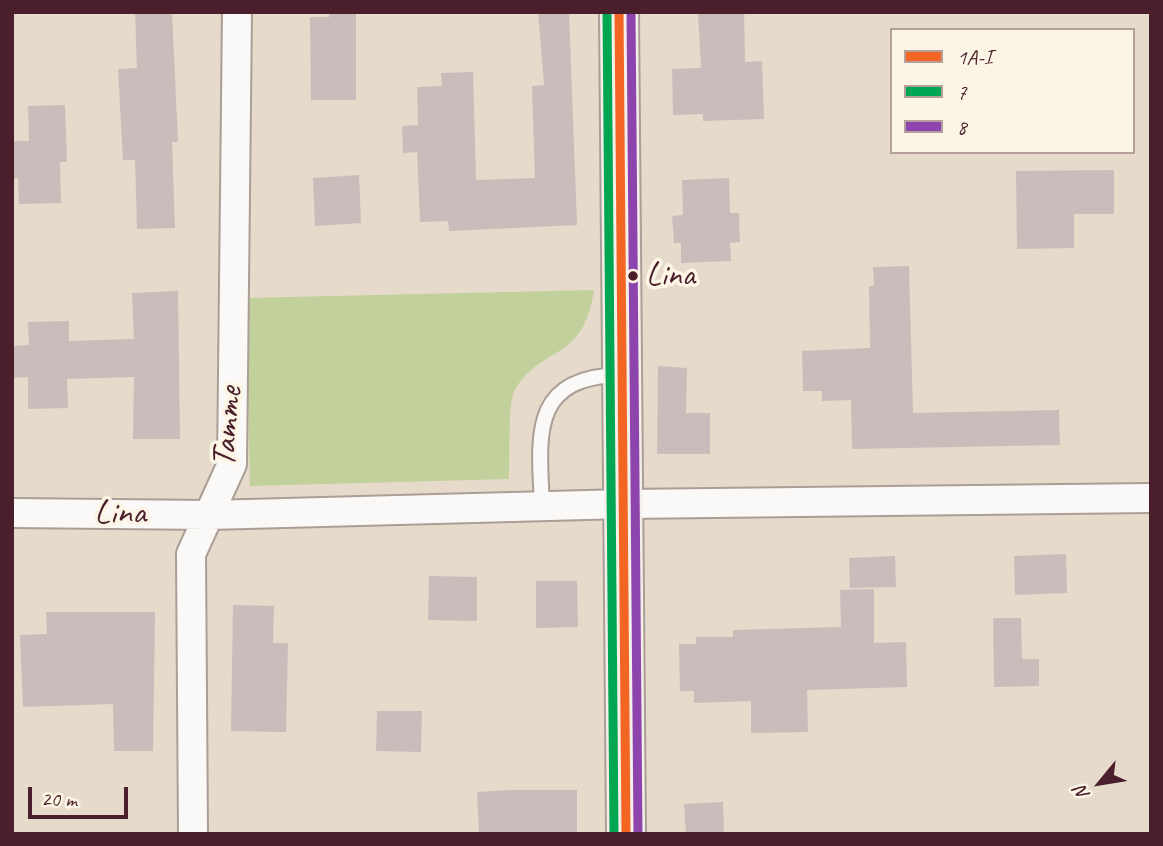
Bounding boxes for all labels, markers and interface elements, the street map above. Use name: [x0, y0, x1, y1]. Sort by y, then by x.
legend: [890, 28, 1135, 154]
text: 1A-I: [957, 44, 992, 70]
text: 7: [957, 79, 966, 105]
text: 8: [957, 114, 966, 140]
place label: Lina: [646, 256, 695, 296]
marker: Lina: [626, 269, 640, 283]
street label: Tamme: [204, 385, 252, 469]
street label: Lina: [94, 493, 146, 535]
north arrow: [1065, 748, 1135, 818]
scale bar: [32, 772, 131, 816]
text: N: [1068, 782, 1095, 805]
text: 20 m: [41, 786, 77, 812]

